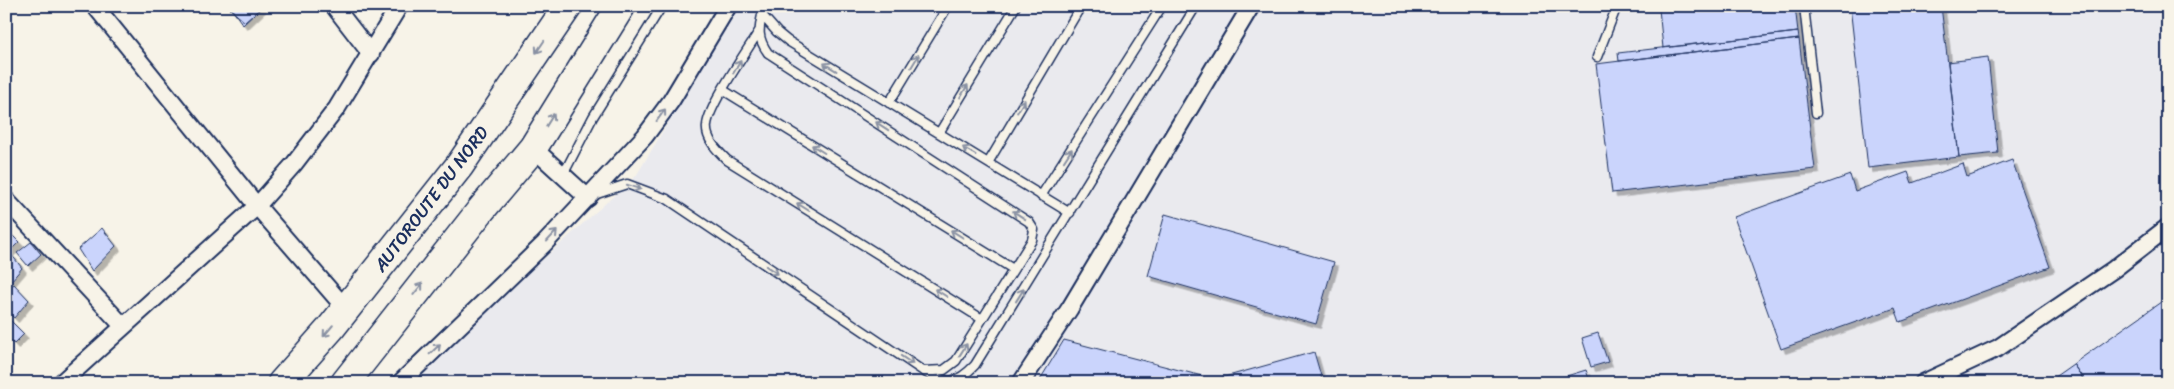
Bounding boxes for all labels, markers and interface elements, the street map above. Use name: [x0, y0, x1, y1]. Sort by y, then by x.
one-way arrow: [535, 39, 545, 53]
one-way arrow: [910, 55, 920, 69]
one-way arrow: [732, 60, 742, 74]
one-way arrow: [824, 61, 838, 71]
one-way arrow: [959, 85, 969, 99]
one-way arrow: [1017, 100, 1027, 114]
one-way arrow: [655, 109, 666, 122]
one-way arrow: [546, 113, 556, 127]
street label: AUTOROUTE DU NORD: [365, 119, 497, 280]
one-way arrow: [875, 121, 889, 131]
one-way arrow: [812, 143, 826, 153]
one-way arrow: [962, 146, 976, 156]
one-way arrow: [1063, 148, 1073, 162]
one-way arrow: [625, 183, 641, 193]
one-way arrow: [796, 202, 810, 213]
one-way arrow: [1012, 209, 1026, 219]
one-way arrow: [950, 228, 964, 238]
one-way arrow: [546, 230, 558, 242]
one-way arrow: [765, 265, 779, 275]
one-way arrow: [413, 283, 424, 296]
one-way arrow: [934, 288, 948, 298]
one-way arrow: [1015, 288, 1025, 302]
one-way arrow: [322, 324, 334, 337]
one-way arrow: [429, 343, 442, 355]
one-way arrow: [959, 343, 969, 357]
one-way arrow: [900, 355, 914, 365]

